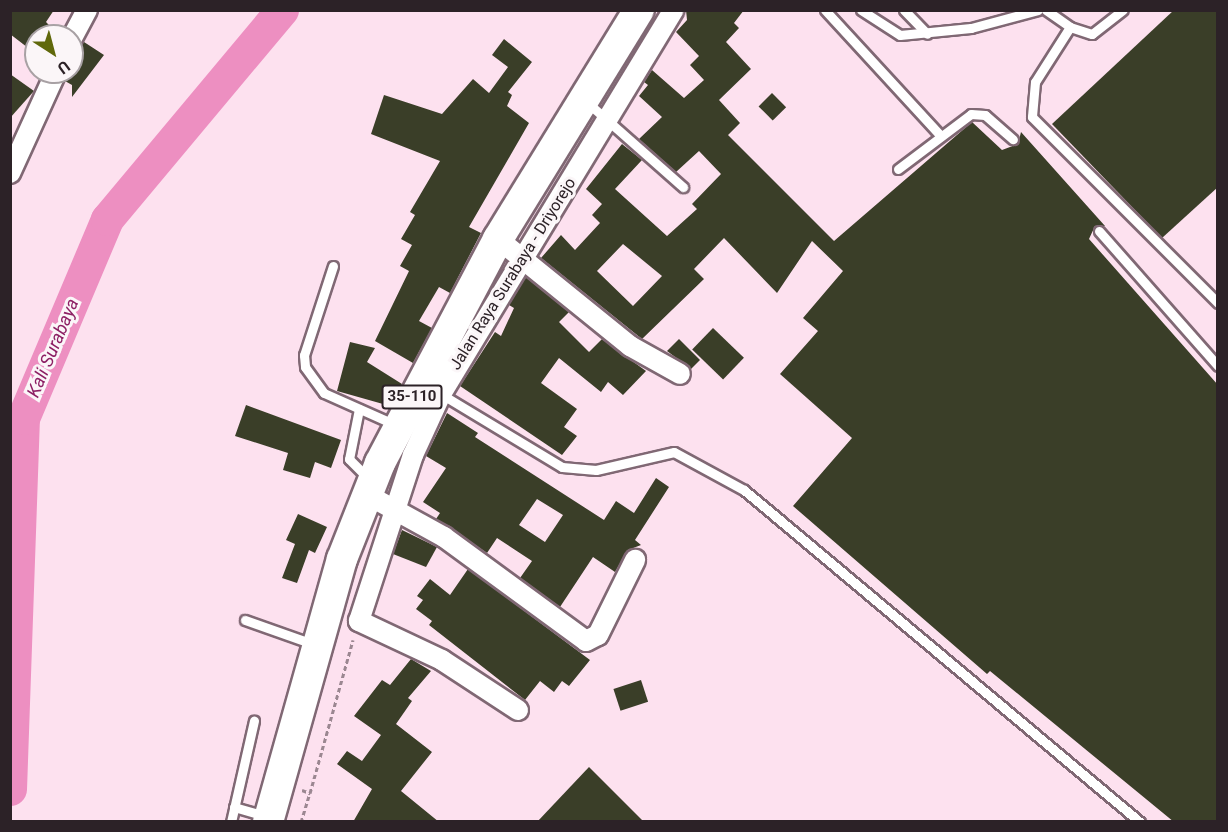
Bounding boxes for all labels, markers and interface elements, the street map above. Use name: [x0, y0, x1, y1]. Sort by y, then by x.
north arrow: [24, 24, 84, 84]
text: U: [54, 57, 74, 78]
street label: Jalan Raya Surabaya - Driyorejo: [446, 174, 580, 374]
water label: Kali Surabaya: [22, 295, 84, 401]
road number: 35-110: [380, 385, 444, 409]

